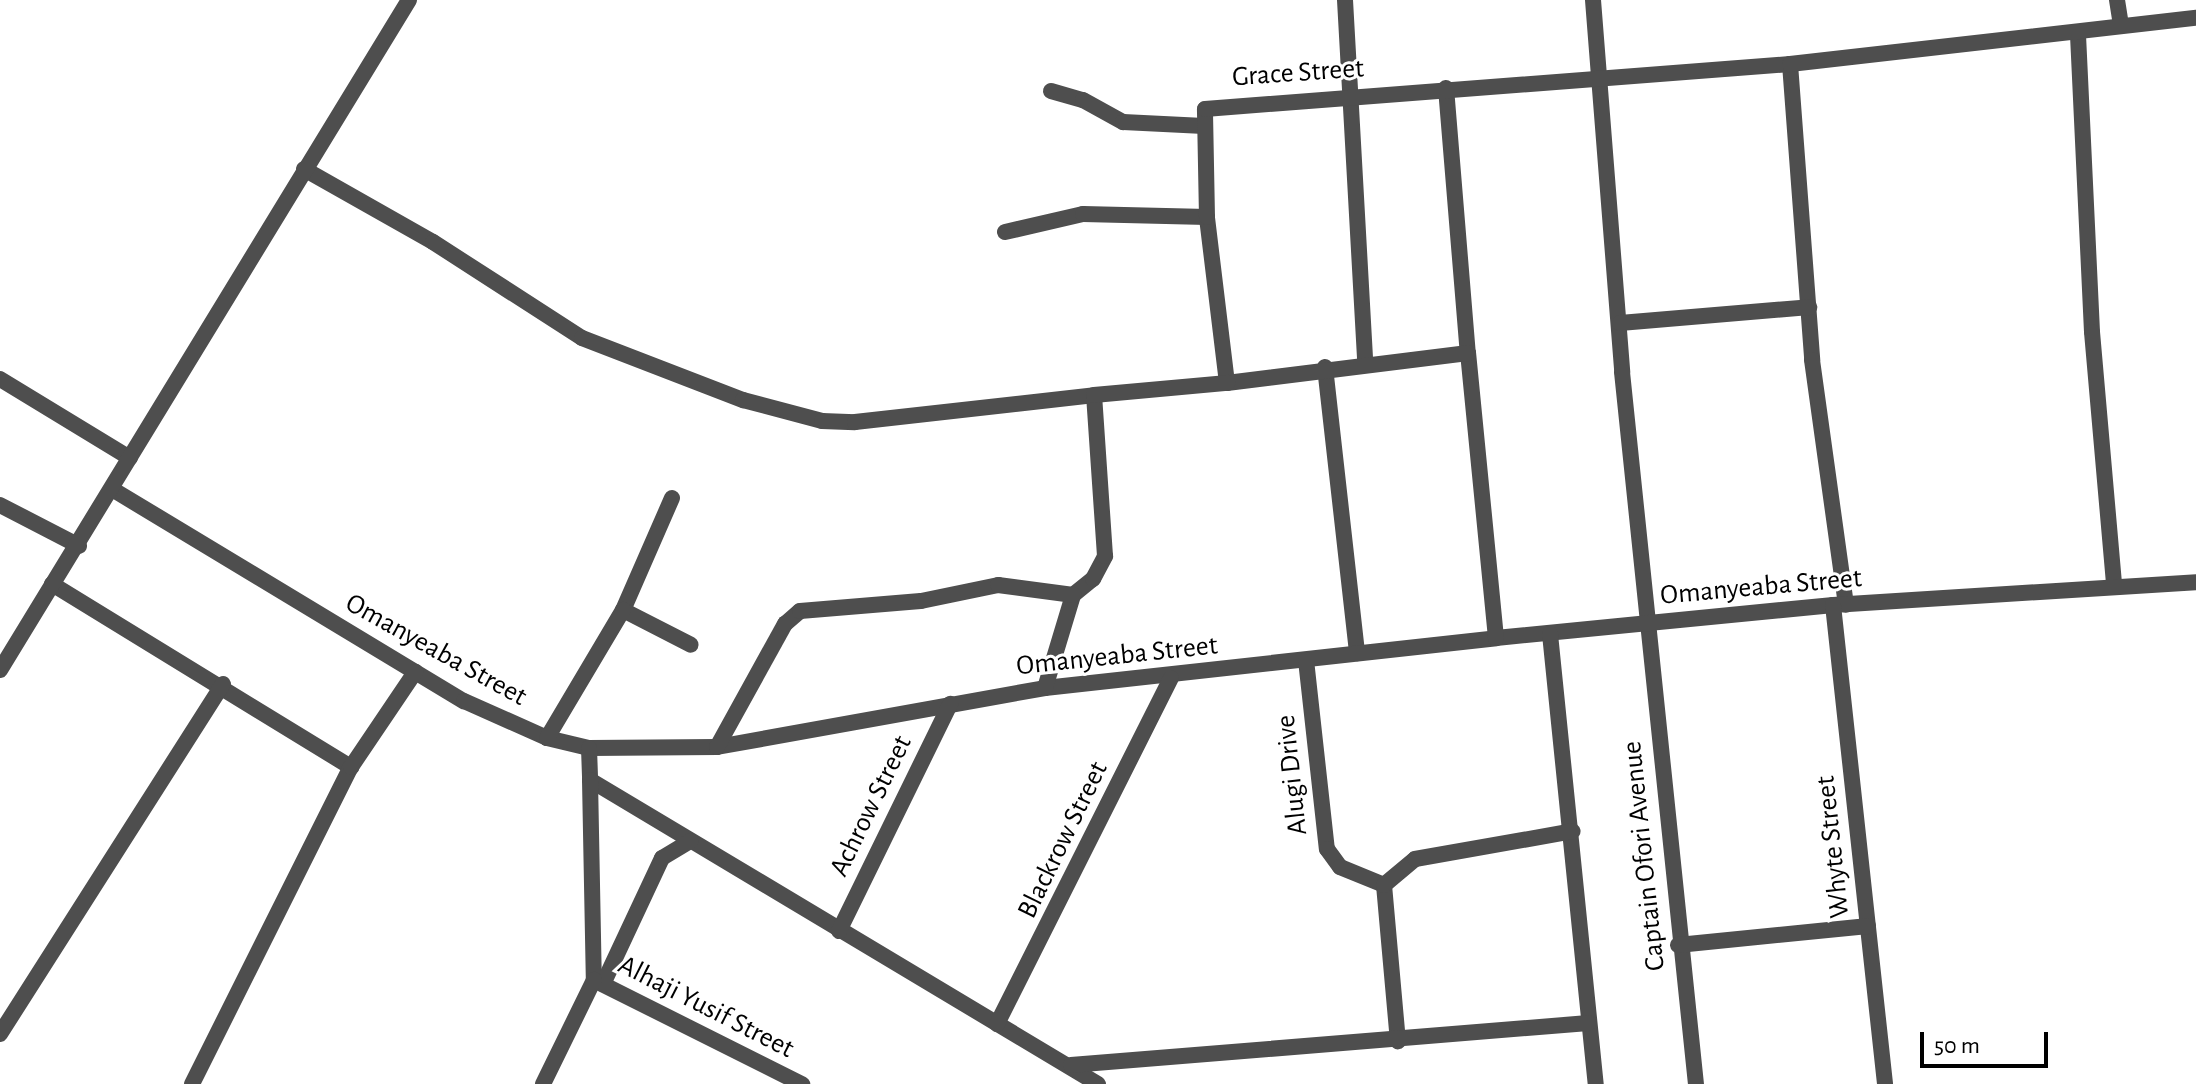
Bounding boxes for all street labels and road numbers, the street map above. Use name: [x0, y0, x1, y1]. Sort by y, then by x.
street label: Grace Street: [1231, 52, 1365, 94]
street label: Omanyeaba Street: [1659, 561, 1863, 613]
street label: Omanyeaba Street: [340, 586, 532, 714]
street label: Omanyeaba Street: [1015, 629, 1219, 683]
street label: Alugi Drive: [1269, 713, 1315, 837]
street label: Achrow Street: [822, 730, 920, 882]
street label: Captain Ofori Avenue: [1615, 740, 1673, 972]
street label: Blackrow Street: [1011, 756, 1115, 924]
street label: Whyte Street: [1809, 774, 1857, 920]
street label: Alhaji Yusif Street: [612, 948, 800, 1066]

